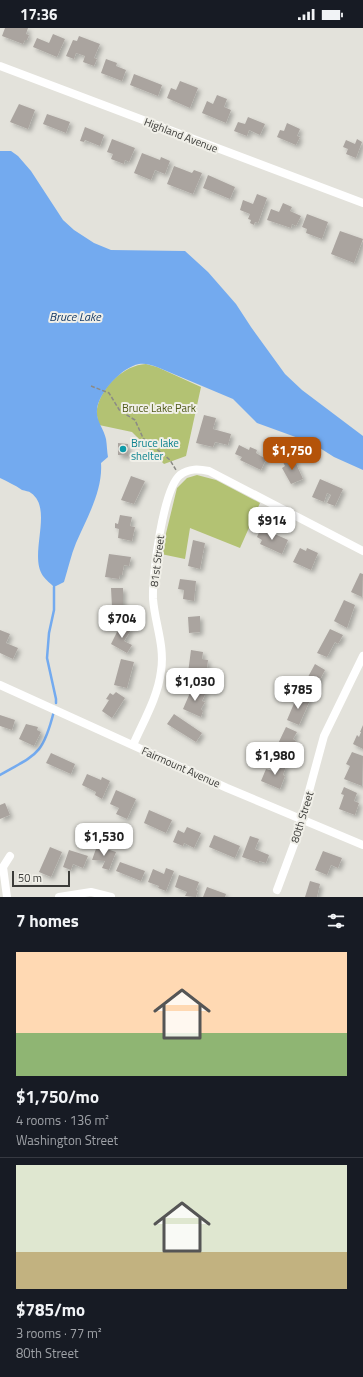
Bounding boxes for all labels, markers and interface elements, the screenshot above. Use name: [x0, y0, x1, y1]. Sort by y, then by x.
text: 17:36: [20, 3, 57, 26]
street label: Highland Avenue: [142, 114, 221, 157]
water label: Bruce Lake: [49, 307, 102, 326]
park label: Bruce Lake Park: [122, 400, 197, 416]
place label: Bruce lake shelter: [131, 435, 179, 464]
pin: $1,750: [259, 437, 325, 471]
text: $1,750: [272, 440, 312, 460]
marker: Bruce lake shelter: [118, 444, 128, 454]
pin: $914: [248, 507, 296, 541]
text: $914: [257, 510, 287, 530]
street label: 81st Street: [146, 534, 168, 588]
pin: $704: [98, 605, 146, 639]
text: $704: [107, 608, 137, 628]
pin: $1,030: [162, 668, 228, 702]
text: $1,030: [175, 671, 215, 691]
pin: $785: [274, 676, 322, 710]
text: $785: [283, 679, 313, 699]
street label: Fairmount Avenue: [139, 742, 223, 792]
pin: $1,980: [242, 742, 308, 776]
text: $1,980: [255, 745, 295, 765]
street label: 80th Street: [287, 789, 317, 845]
pin: $1,530: [71, 823, 137, 857]
text: $1,530: [84, 826, 124, 846]
scale bar: [12, 869, 70, 888]
text: 50 m: [18, 870, 42, 886]
text: 7 homes: [16, 908, 79, 934]
icon: filters: [325, 910, 347, 932]
icon: home: [146, 978, 218, 1050]
text: $1,750/mo: [16, 1084, 99, 1110]
text: 4 rooms · 136 m²: [16, 1110, 109, 1130]
text: Washington Street: [16, 1130, 118, 1150]
icon: home: [146, 1191, 218, 1263]
text: $785/mo: [16, 1297, 85, 1323]
text: 3 rooms · 77 m²: [16, 1323, 102, 1343]
text: 80th Street: [16, 1343, 78, 1363]

